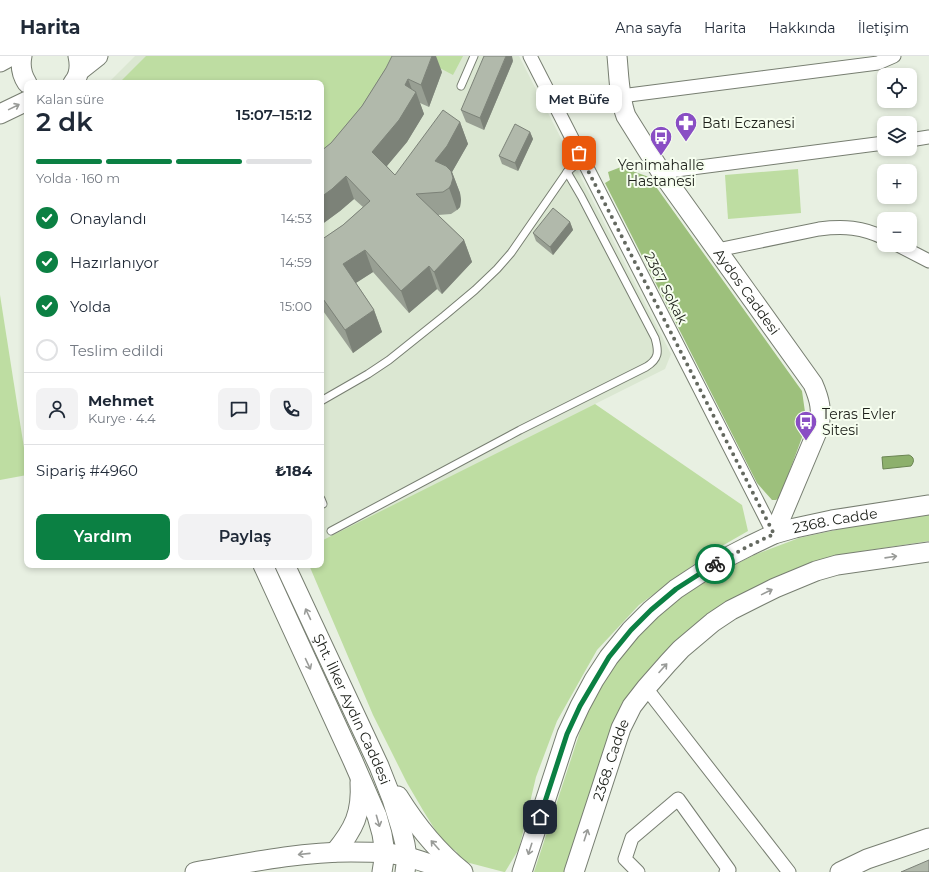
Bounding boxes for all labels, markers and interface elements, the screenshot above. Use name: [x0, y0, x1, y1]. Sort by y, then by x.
text: Harita: [20, 16, 81, 39]
text: Ana sayfa: [615, 19, 682, 37]
text: Harita: [704, 19, 746, 37]
text: Hakkında: [768, 19, 836, 37]
text: İletişim: [858, 19, 909, 37]
map controls: [877, 68, 917, 252]
button: locate: [877, 68, 917, 108]
callout: Met Büfe: [536, 85, 622, 113]
text: Kalan süre: [36, 91, 104, 107]
text: Met Büfe: [548, 91, 610, 107]
one-way arrow: [7, 103, 19, 110]
text: 15:07–15:12: [236, 105, 312, 124]
text: 2 dk: [36, 106, 93, 138]
pharmacy icon: Batı Eczanesi: [673, 110, 699, 143]
place label: Batı Eczanesi: [702, 114, 795, 132]
button: layers: [877, 116, 917, 156]
bus stop icon: Yenimahalle Hastanesi: [648, 124, 674, 157]
pin: [562, 136, 596, 170]
icon: bag: [568, 142, 590, 164]
place label: Yenimahalle Hastanesi: [618, 156, 704, 190]
button: +: [877, 164, 917, 204]
text: Yolda · 160 m: [36, 170, 120, 186]
icon: check: [36, 207, 58, 229]
text: Onaylandı: [70, 209, 147, 228]
text: 14:53: [281, 210, 312, 226]
button: −: [877, 212, 917, 252]
street label: Aydos Caddesi: [710, 245, 784, 338]
street label: 2367 Sokak: [640, 249, 692, 328]
icon: check: [36, 251, 58, 273]
text: Hazırlanıyor: [70, 253, 159, 272]
text: 14:59: [281, 254, 312, 270]
icon: check: [36, 295, 58, 317]
text: Yolda: [70, 297, 111, 316]
text: 15:00: [280, 298, 312, 314]
text: Teslim edildi: [70, 341, 164, 360]
button: person: [36, 388, 78, 430]
button: chat: [218, 388, 260, 430]
button: phone: [270, 388, 312, 430]
text: Mehmet: [88, 391, 154, 410]
place label: Teras Evler Sitesi: [822, 405, 897, 439]
bus stop icon: Teras Evler Sitesi: [793, 409, 819, 442]
text: Kurye · 4.4: [88, 410, 156, 426]
text: Sipariş #4960: [36, 461, 138, 480]
text: ₺184: [275, 461, 312, 480]
street label: 2368. Cadde: [791, 504, 879, 537]
button: Yardım: [36, 514, 170, 560]
button: Paylaş: [178, 514, 312, 560]
courier: [695, 544, 735, 584]
icon: bike: [704, 553, 726, 575]
one-way arrow: [884, 553, 897, 561]
one-way arrow: [760, 588, 772, 595]
one-way arrow: [304, 609, 311, 621]
street label: Şht. İlker Aydın Caddesi: [309, 631, 394, 787]
one-way arrow: [305, 658, 313, 670]
one-way arrow: [658, 663, 668, 673]
street label: 2368. Cadde: [589, 716, 633, 803]
pin: [523, 800, 557, 834]
icon: home: [529, 806, 551, 828]
one-way arrow: [375, 814, 382, 827]
one-way arrow: [583, 828, 590, 841]
one-way arrow: [430, 840, 439, 850]
one-way arrow: [526, 842, 533, 855]
one-way arrow: [298, 851, 311, 858]

